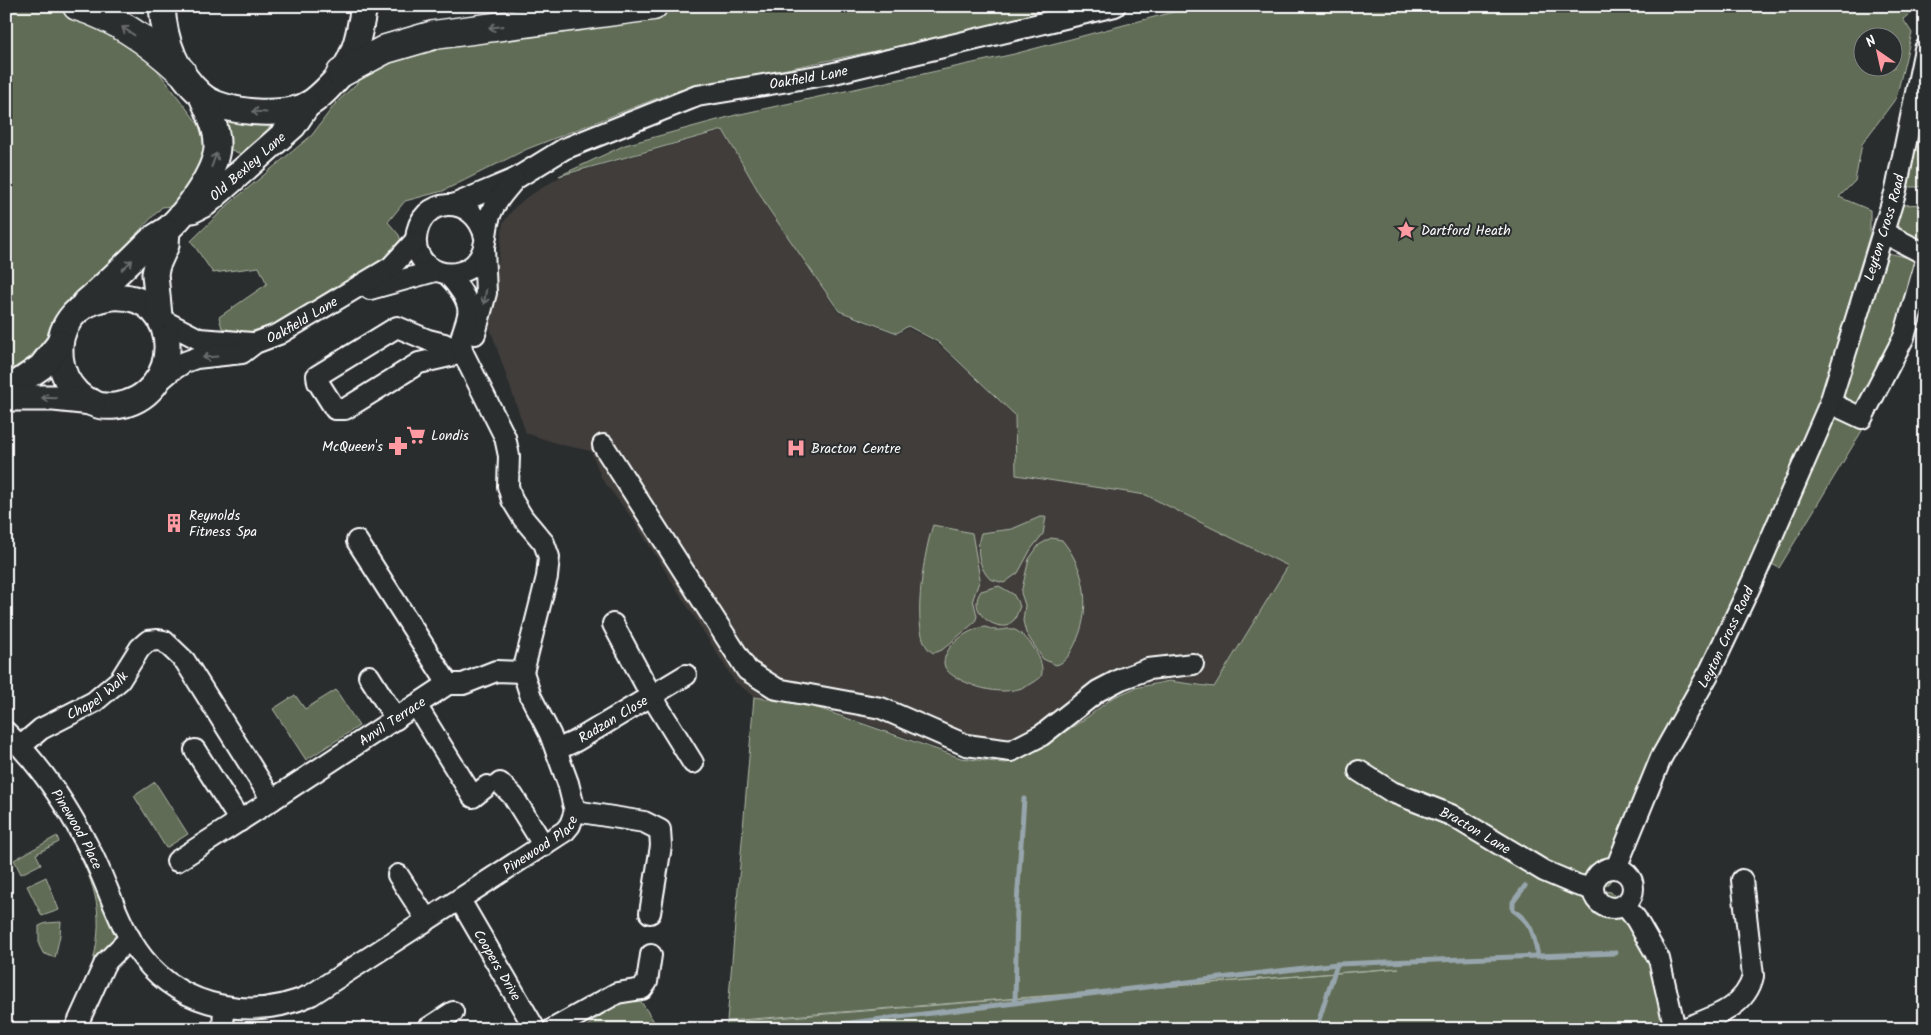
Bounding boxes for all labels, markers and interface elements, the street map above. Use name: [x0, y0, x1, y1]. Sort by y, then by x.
one-way arrow: [488, 22, 504, 32]
one-way arrow: [122, 25, 136, 35]
north arrow: [1854, 28, 1904, 78]
text: N: [1861, 30, 1881, 54]
street label: Oakfield Lane: [768, 60, 851, 96]
one-way arrow: [251, 107, 267, 117]
street label: Old Bexley Lane: [205, 127, 292, 207]
one-way arrow: [210, 152, 219, 168]
street label: Leyton Cross Road: [1858, 171, 1911, 284]
place icon: Dartford Heath: [1395, 219, 1417, 241]
place label: Dartford Heath: [1421, 220, 1511, 242]
one-way arrow: [120, 259, 133, 271]
one-way arrow: [479, 289, 489, 305]
street label: Oakfield Lane: [263, 291, 343, 350]
one-way arrow: [202, 353, 218, 362]
one-way arrow: [42, 394, 58, 403]
supermarket icon: Londis: [405, 424, 427, 446]
place label: Londis: [431, 425, 469, 447]
pharmacy icon: McQueen's: [387, 435, 409, 457]
place label: McQueen's: [322, 436, 383, 458]
hospital icon: Bracton Centre: [785, 437, 807, 459]
place label: Bracton Centre: [811, 438, 901, 460]
place label: Reynolds Fitness Spa: [189, 505, 257, 543]
building icon: Reynolds Fitness Spa: [163, 512, 185, 534]
street label: Leyton Cross Road: [1692, 582, 1761, 693]
street label: Chapel Walk: [63, 667, 135, 726]
street label: Radzan Close: [574, 690, 653, 749]
street label: Anvil Terrace: [355, 691, 431, 752]
street label: Pinewood Place: [45, 785, 108, 874]
street label: Bracton Lane: [1436, 802, 1515, 861]
street label: Pinewood Place: [499, 812, 585, 880]
street label: Coopers Drive: [467, 925, 527, 1006]

